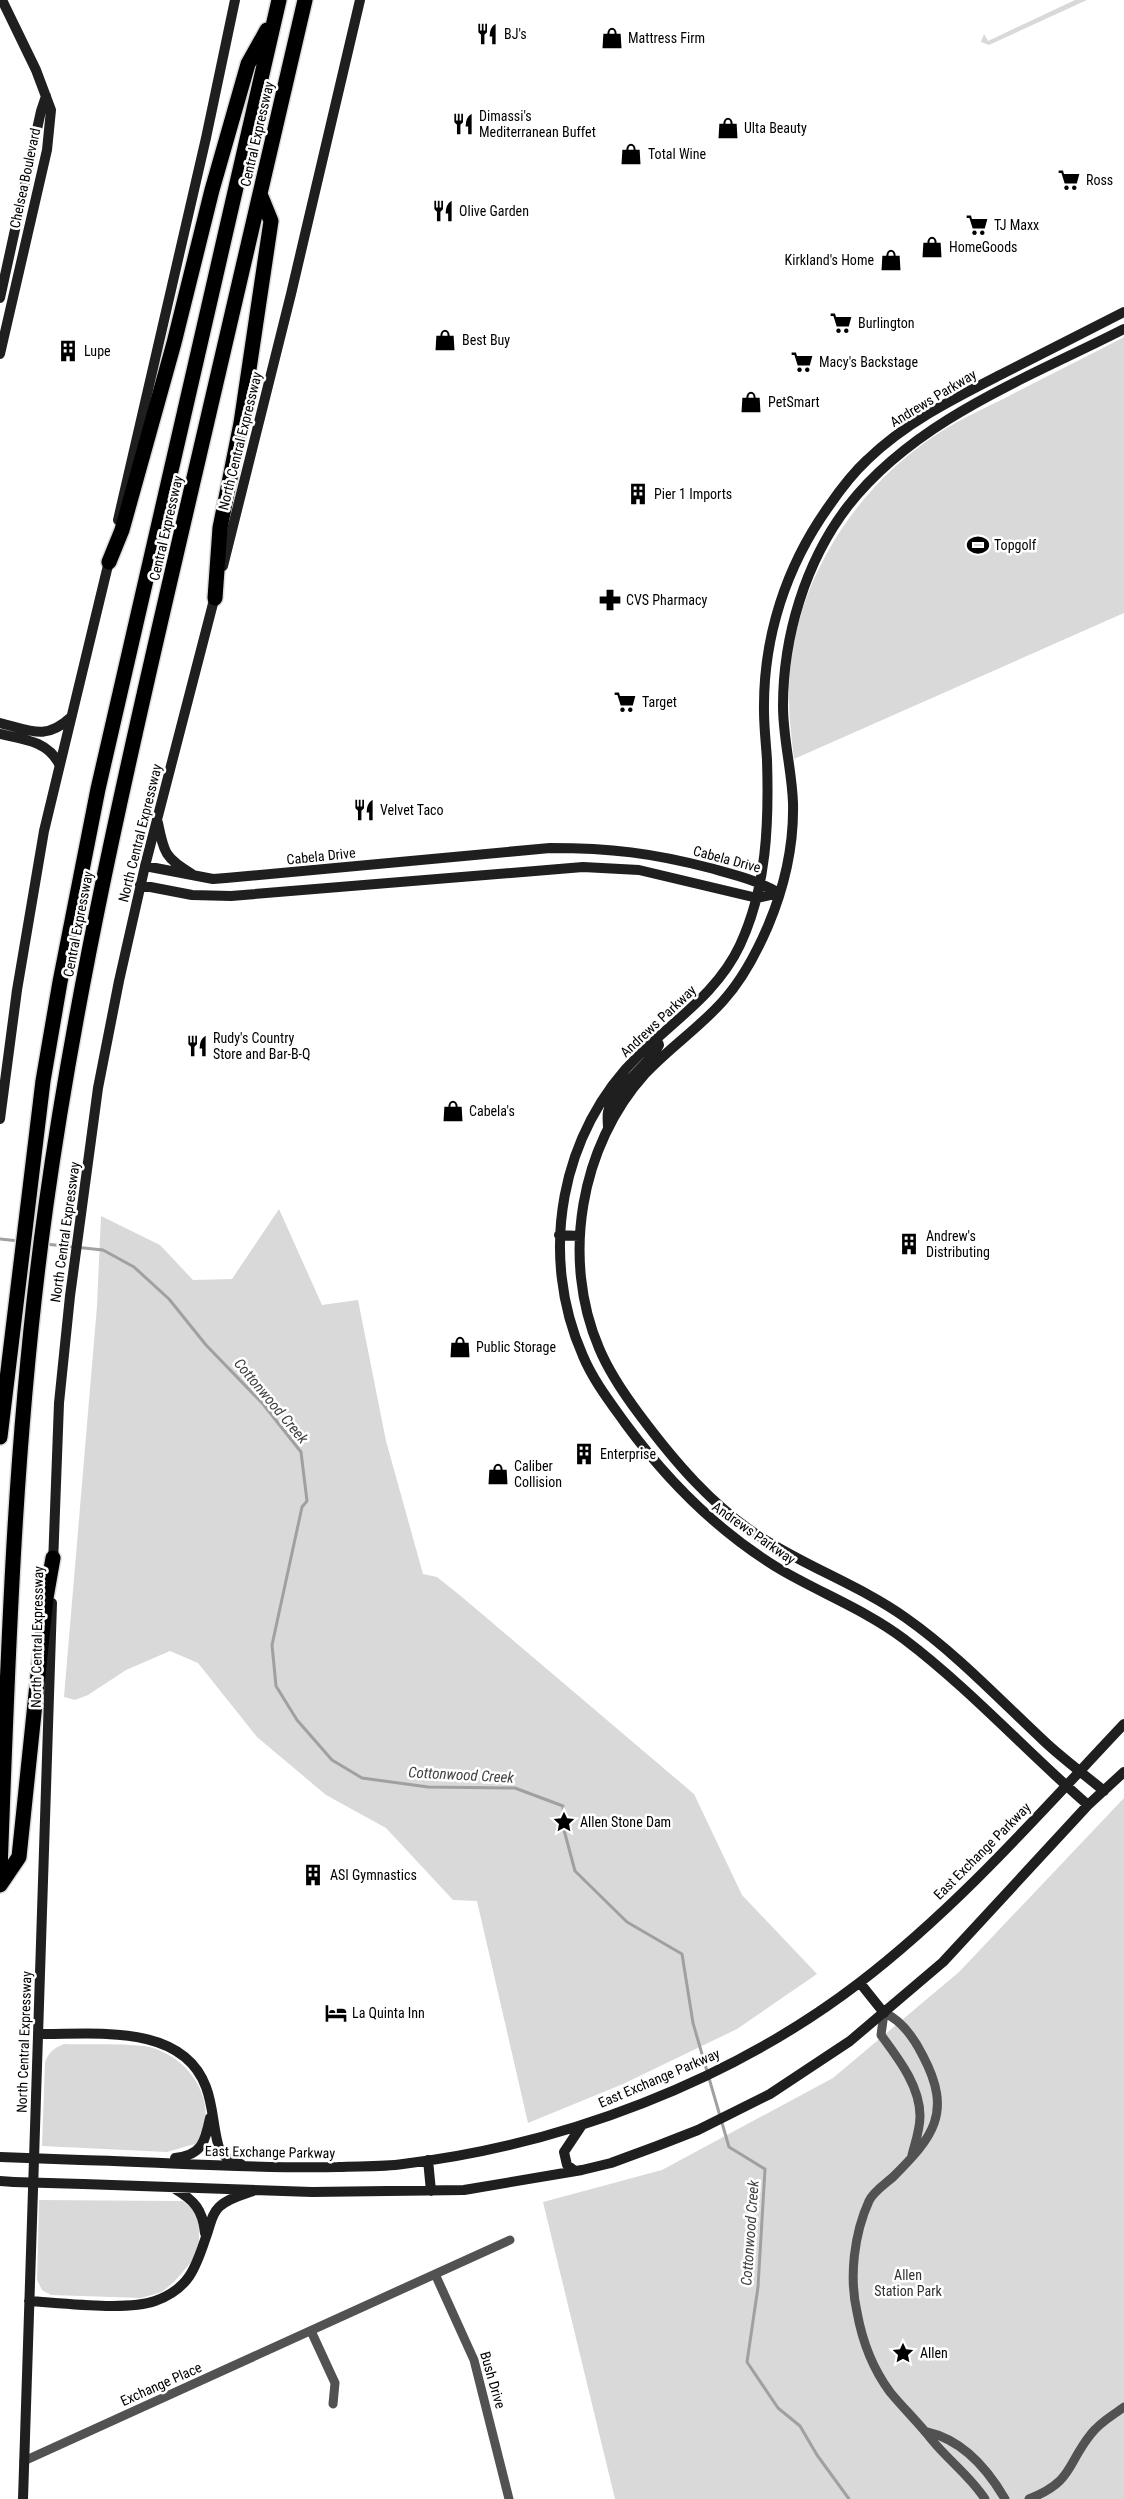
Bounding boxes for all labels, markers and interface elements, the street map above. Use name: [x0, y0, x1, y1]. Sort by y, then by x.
restaurant icon: BJ's: [474, 21, 500, 47]
shop icon: Mattress Firm: [599, 25, 625, 51]
place label: BJ's: [504, 26, 527, 42]
place label: Mattress Firm: [628, 30, 705, 46]
street label: Central Expressway: [237, 80, 277, 188]
place label: Dimassi's Mediterranean Buffet: [479, 108, 596, 140]
restaurant icon: Dimassi's Mediterranean Buffet: [450, 111, 476, 137]
shop icon: Ulta Beauty: [715, 115, 741, 141]
place label: Ulta Beauty: [744, 120, 807, 136]
street label: Chelsea Boulevard: [7, 126, 43, 230]
shop icon: Total Wine: [618, 141, 644, 167]
place label: Total Wine: [648, 146, 707, 162]
supermarket icon: Ross: [1056, 167, 1082, 193]
place label: Ross: [1086, 172, 1113, 188]
restaurant icon: Olive Garden: [430, 198, 456, 224]
place label: Olive Garden: [459, 203, 529, 219]
supermarket icon: TJ Maxx: [964, 212, 990, 238]
place label: TJ Maxx: [994, 217, 1039, 233]
shop icon: HomeGoods: [919, 234, 945, 260]
place label: HomeGoods: [949, 239, 1017, 255]
shop icon: Kirkland's Home: [878, 247, 904, 273]
place label: Kirkland's Home: [785, 252, 874, 268]
supermarket icon: Burlington: [828, 310, 854, 336]
place label: Burlington: [858, 315, 915, 331]
shop icon: Best Buy: [432, 327, 458, 353]
place label: Best Buy: [462, 332, 510, 348]
building icon: Lupe: [55, 338, 81, 364]
place label: Lupe: [84, 343, 111, 359]
supermarket icon: Macy's Backstage: [789, 349, 815, 375]
place label: Macy's Backstage: [819, 354, 918, 370]
street label: Andrews Parkway: [887, 366, 979, 430]
street label: North Central Expressway: [215, 370, 265, 512]
shop icon: PetSmart: [738, 389, 764, 415]
place label: PetSmart: [768, 394, 820, 410]
street label: Central Expressway: [146, 474, 186, 582]
building icon: Pier 1 Imports: [625, 481, 651, 507]
place label: Pier 1 Imports: [654, 486, 732, 502]
sports icon: Topgolf: [965, 532, 991, 558]
place label: Topgolf: [994, 537, 1037, 553]
pharmacy icon: CVS Pharmacy: [597, 587, 623, 613]
place label: CVS Pharmacy: [626, 592, 707, 608]
supermarket icon: Target: [612, 689, 638, 715]
place label: Target: [642, 694, 677, 710]
street label: North Central Expressway: [115, 762, 165, 904]
restaurant icon: Velvet Taco: [351, 797, 377, 823]
place label: Velvet Taco: [380, 802, 444, 818]
street label: Cabela Drive: [692, 842, 763, 876]
street label: Cabela Drive: [286, 844, 357, 868]
street label: Central Expressway: [60, 870, 96, 978]
street label: Andrews Parkway: [617, 982, 699, 1060]
place label: Rudy's Country Store and Bar-B-Q: [213, 1030, 310, 1062]
restaurant icon: Rudy's Country Store and Bar-B-Q: [184, 1033, 210, 1059]
shop icon: Cabela's: [440, 1098, 466, 1124]
place label: Cabela's: [469, 1103, 515, 1119]
street label: North Central Expressway: [47, 1160, 83, 1303]
place label: Andrew's Distributing: [926, 1228, 990, 1260]
building icon: Andrew's Distributing: [896, 1231, 922, 1257]
shop icon: Public Storage: [447, 1334, 473, 1360]
place label: Public Storage: [476, 1339, 556, 1355]
water label: Cottonwood Creek: [230, 1355, 312, 1448]
building icon: Enterprise: [571, 1441, 597, 1467]
place label: Enterprise: [600, 1446, 656, 1462]
place label: Caliber Collision: [514, 1458, 562, 1490]
shop icon: Caliber Collision: [485, 1461, 511, 1487]
street label: Andrews Parkway: [709, 1498, 799, 1568]
street label: North Central Expressway: [28, 1566, 46, 1708]
water label: Cottonwood Creek: [408, 1763, 515, 1787]
street label: East Exchange Parkway: [930, 1799, 1034, 1903]
place icon: Allen Stone Dam: [551, 1809, 577, 1835]
place label: Allen Stone Dam: [580, 1814, 671, 1830]
building icon: ASI Gymnastics: [300, 1862, 326, 1888]
place label: ASI Gymnastics: [330, 1867, 417, 1883]
street label: North Central Expressway: [14, 1971, 34, 2113]
hotel icon: La Quinta Inn: [323, 2000, 349, 2026]
place label: La Quinta Inn: [352, 2005, 425, 2021]
street label: East Exchange Parkway: [596, 2045, 722, 2111]
street label: East Exchange Parkway: [205, 2143, 335, 2161]
water label: Cottonwood Creek: [737, 2179, 763, 2286]
park label: Allen Station Park: [874, 2267, 942, 2299]
place icon: Allen: [890, 2340, 916, 2366]
place label: Allen: [920, 2345, 948, 2361]
street label: Bush Drive: [477, 2350, 509, 2411]
street label: Exchange Place: [118, 2359, 204, 2409]

